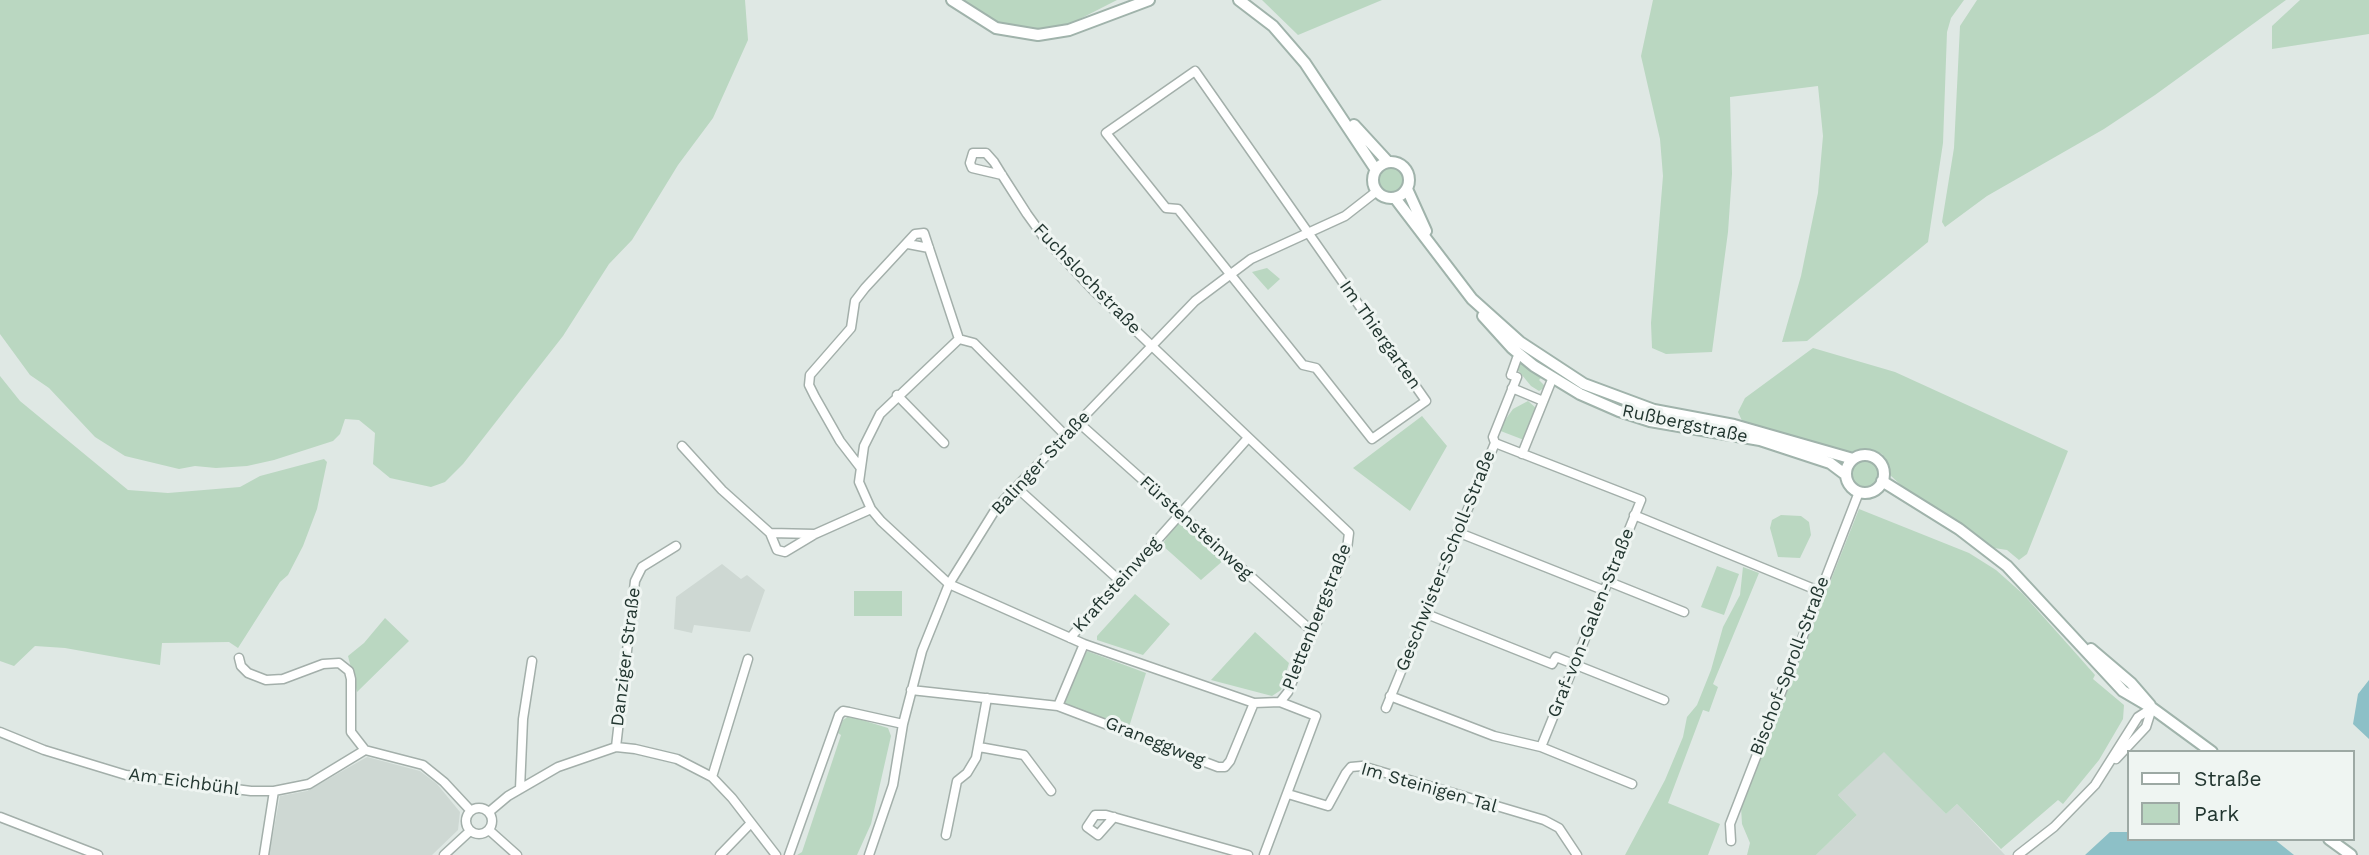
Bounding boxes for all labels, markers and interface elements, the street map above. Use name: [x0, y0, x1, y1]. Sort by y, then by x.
street label: Fuchslochstraße: [1029, 219, 1145, 339]
street label: Im Thiergarten: [1334, 276, 1426, 394]
street label: Rußbergstraße: [1620, 400, 1750, 448]
street label: Balinger Straße: [987, 406, 1095, 520]
street label: Geschwister-Scholl-Straße: [1392, 447, 1500, 675]
street label: Fürstensteinweg: [1135, 472, 1257, 584]
street label: Graf-von-Galen-Straße: [1543, 525, 1639, 721]
street label: Kraftsteinweg: [1069, 533, 1165, 637]
street label: Plettenbergstraße: [1278, 541, 1356, 693]
street label: Bischof-Sproll-Straße: [1746, 573, 1834, 759]
street label: Danziger Straße: [607, 586, 645, 728]
street label: Graneggweg: [1102, 712, 1208, 772]
legend: [2128, 750, 2355, 841]
street label: Im Steinigen Tal: [1358, 758, 1500, 818]
street label: Am Eichbühl: [127, 764, 241, 800]
text: Straße: [2194, 766, 2262, 791]
text: Park: [2194, 801, 2239, 826]

